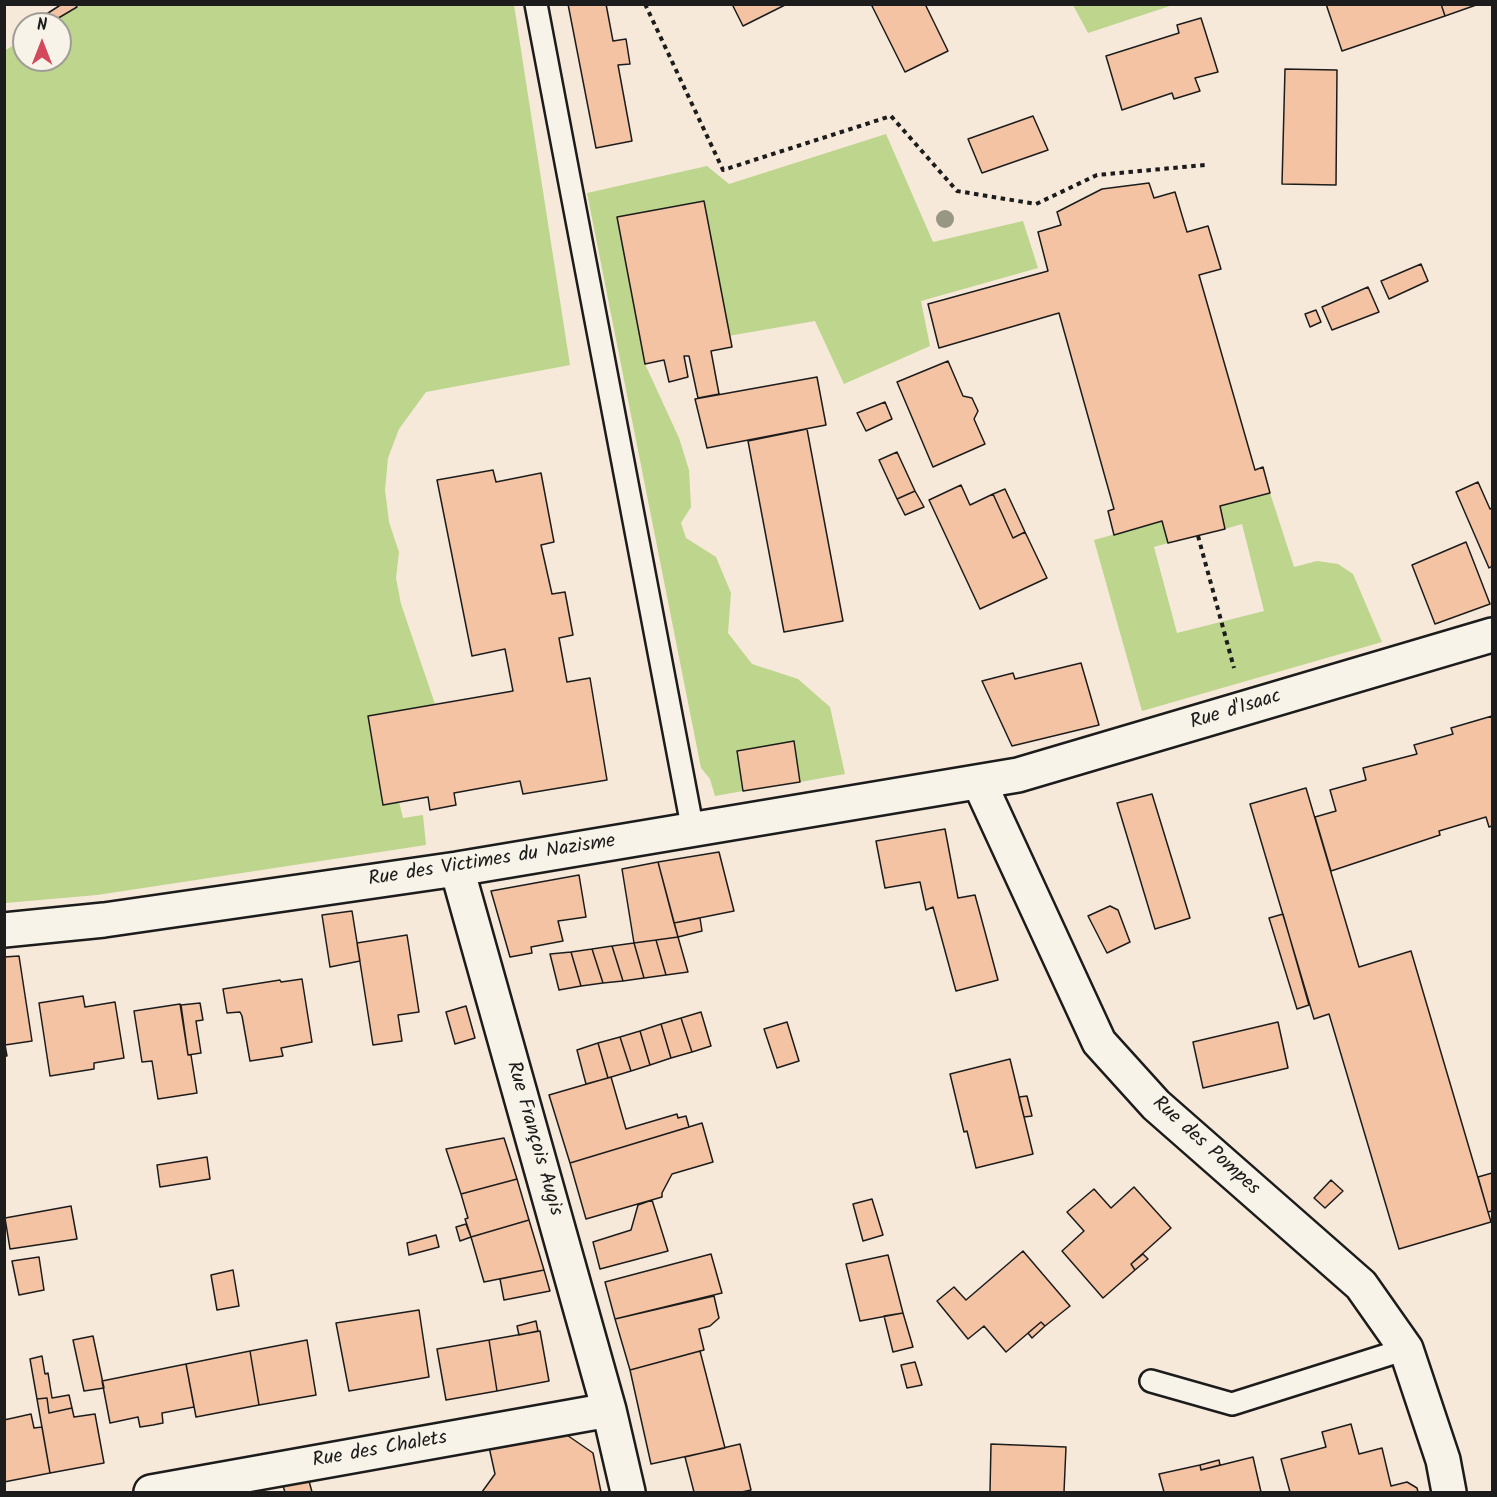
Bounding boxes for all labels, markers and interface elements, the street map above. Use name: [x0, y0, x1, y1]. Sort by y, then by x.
north arrow: [12, 12, 72, 72]
text: N: [37, 13, 47, 38]
street label: Rue d'Isaac: [1188, 686, 1284, 736]
street label: Rue des Victimes du Nazisme: [367, 831, 617, 893]
street label: Rue François Augis: [500, 1059, 566, 1219]
street label: Rue des Pompes: [1146, 1092, 1264, 1202]
street label: Rue des Chalets: [311, 1427, 449, 1475]

